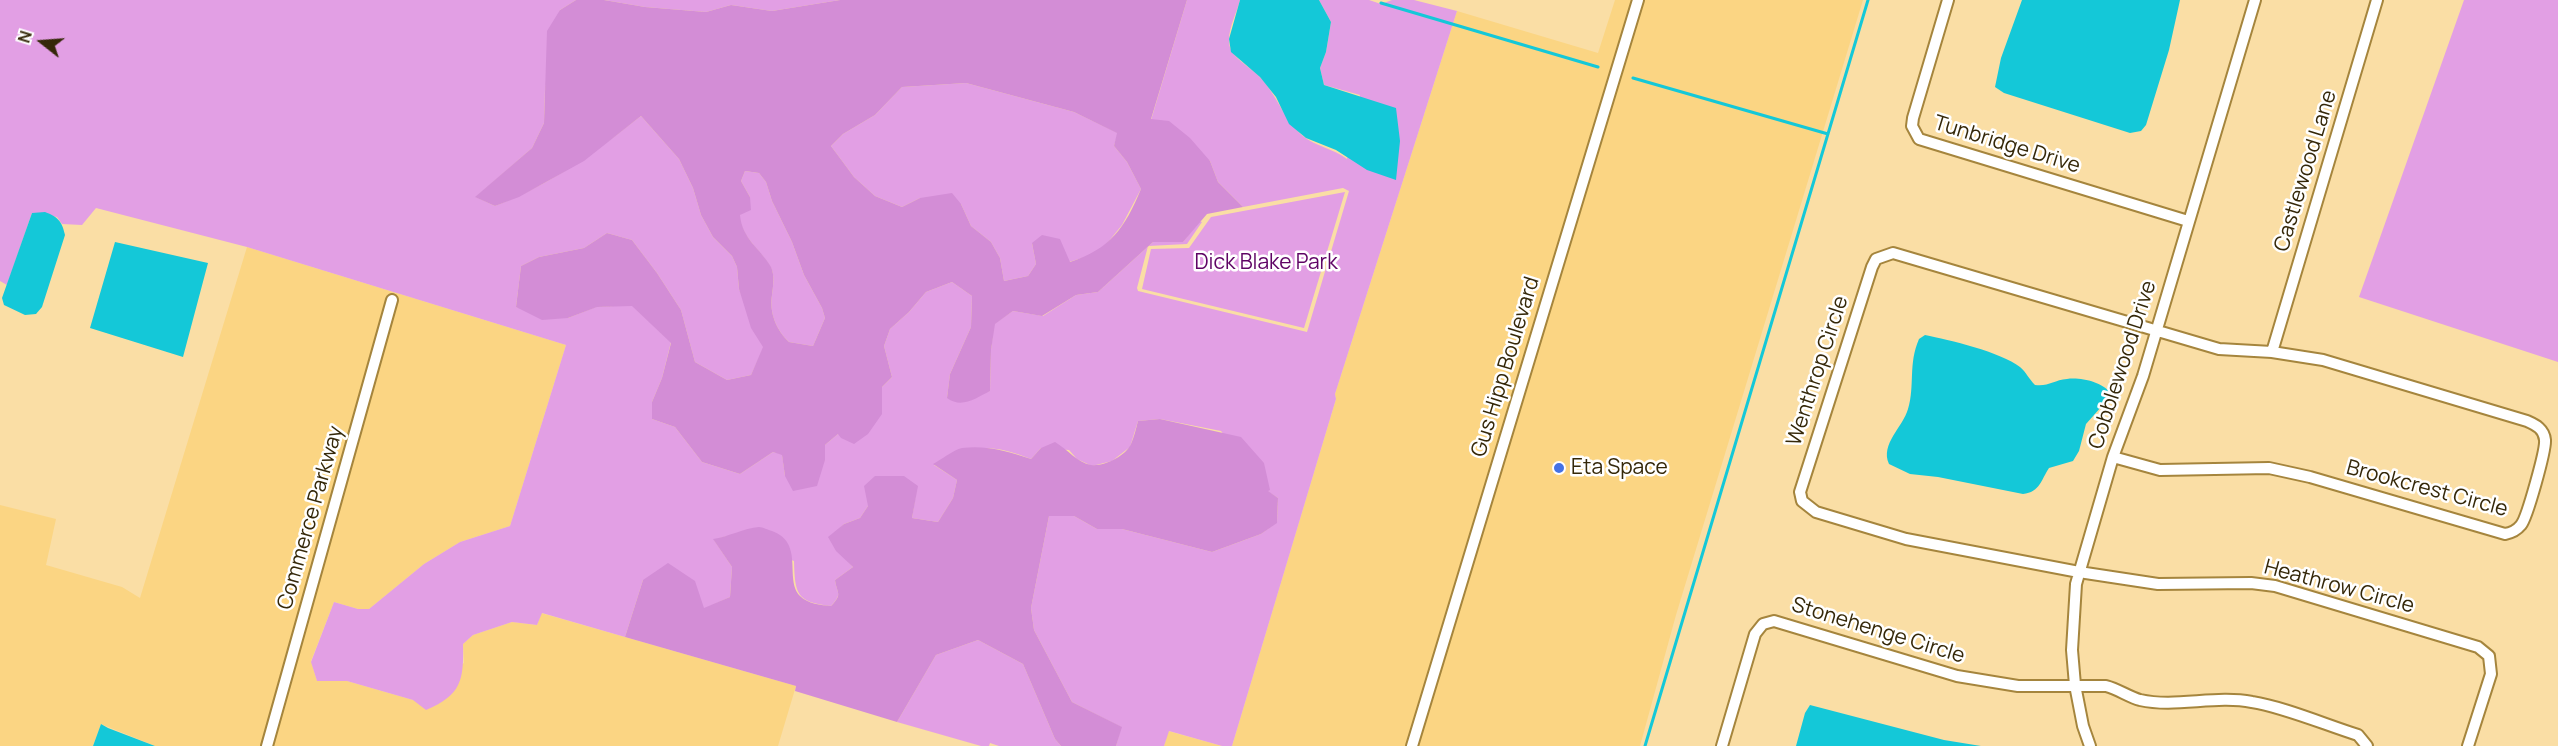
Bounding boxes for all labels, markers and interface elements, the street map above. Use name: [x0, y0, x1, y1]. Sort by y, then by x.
north arrow: [12, 12, 72, 72]
text: N: [13, 28, 37, 45]
street label: Castlewood Lane: [2270, 87, 2342, 255]
street label: Tunbridge Drive: [1931, 111, 2083, 179]
park label: Dick Blake Park: [1194, 250, 1338, 276]
street label: Gus Hipp Boulevard: [1467, 274, 1545, 460]
street label: Cobblewood Drive: [2084, 278, 2162, 452]
street label: Wenthrop Circle: [1782, 293, 1854, 449]
street label: Commerce Parkway: [273, 423, 349, 613]
place label: Eta Space: [1571, 455, 1668, 481]
street label: Brookcrest Circle: [2344, 455, 2510, 523]
marker: Eta Space: [1552, 461, 1566, 475]
street label: Heathrow Circle: [2261, 555, 2417, 619]
street label: Stonehenge Circle: [1788, 593, 1968, 669]

